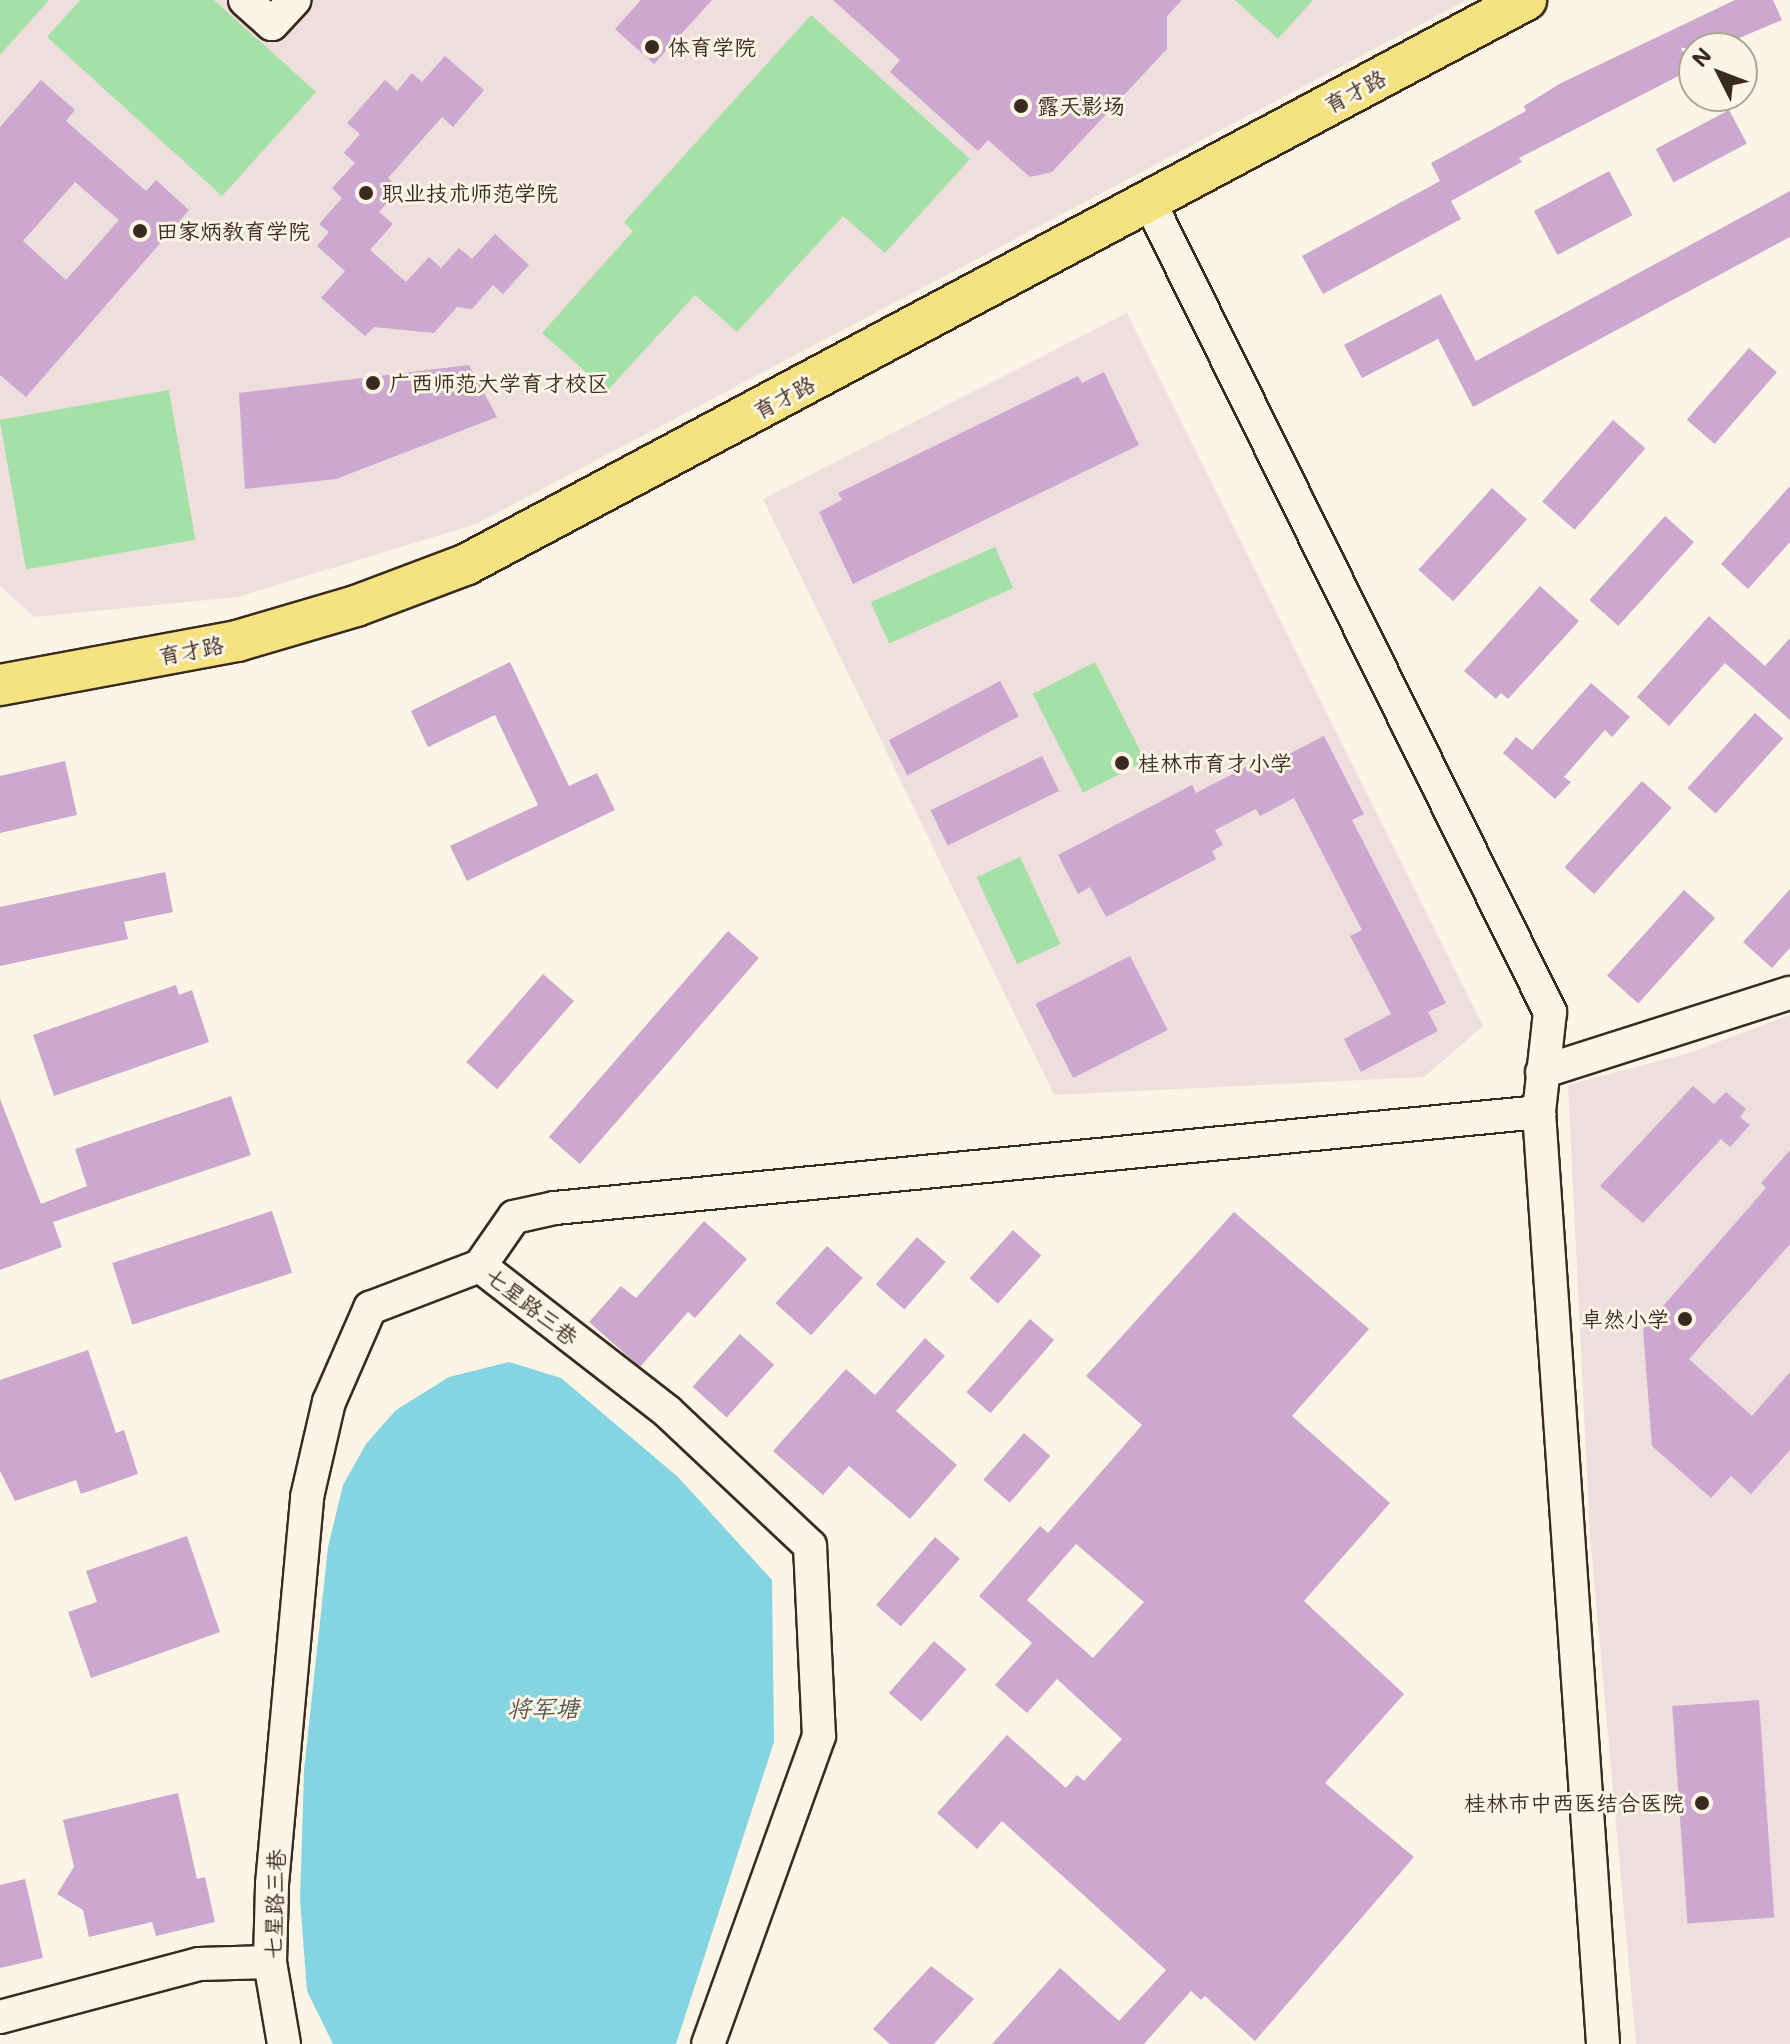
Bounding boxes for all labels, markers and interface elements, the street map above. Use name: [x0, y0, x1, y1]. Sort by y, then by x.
north arrow: [1678, 32, 1758, 112]
place label: 体育学院: [668, 34, 756, 60]
marker: 体育学院: [643, 38, 661, 56]
text: N: [1685, 41, 1718, 73]
street label: 育才路: [1320, 64, 1390, 118]
place label: 露天影场: [1037, 93, 1125, 119]
marker: 露天影场: [1012, 97, 1030, 115]
place label: 职业技术师范学院: [382, 180, 558, 206]
marker: 职业技术师范学院: [357, 184, 375, 202]
place label: 田家炳教育学院: [156, 218, 310, 244]
marker: 田家炳教育学院: [131, 222, 149, 240]
place label: 广西师范大学育才校区: [389, 370, 609, 396]
street label: 育才路: [749, 370, 819, 424]
marker: 广西师范大学育才校区: [364, 374, 382, 392]
street label: 育才路: [156, 631, 226, 669]
place label: 桂林市育才小学: [1138, 750, 1292, 776]
marker: 桂林市育才小学: [1113, 754, 1131, 772]
street label: 七星路三巷: [481, 1262, 583, 1350]
place label: 卓然小学: [1581, 1306, 1669, 1332]
marker: 卓然小学: [1676, 1310, 1694, 1328]
water label: 将军塘: [507, 1694, 579, 1722]
place label: 桂林市中西医结合医院: [1464, 1790, 1684, 1816]
marker: 桂林市中西医结合医院: [1691, 1792, 1713, 1814]
street label: 七星路三巷: [259, 1849, 289, 1959]

